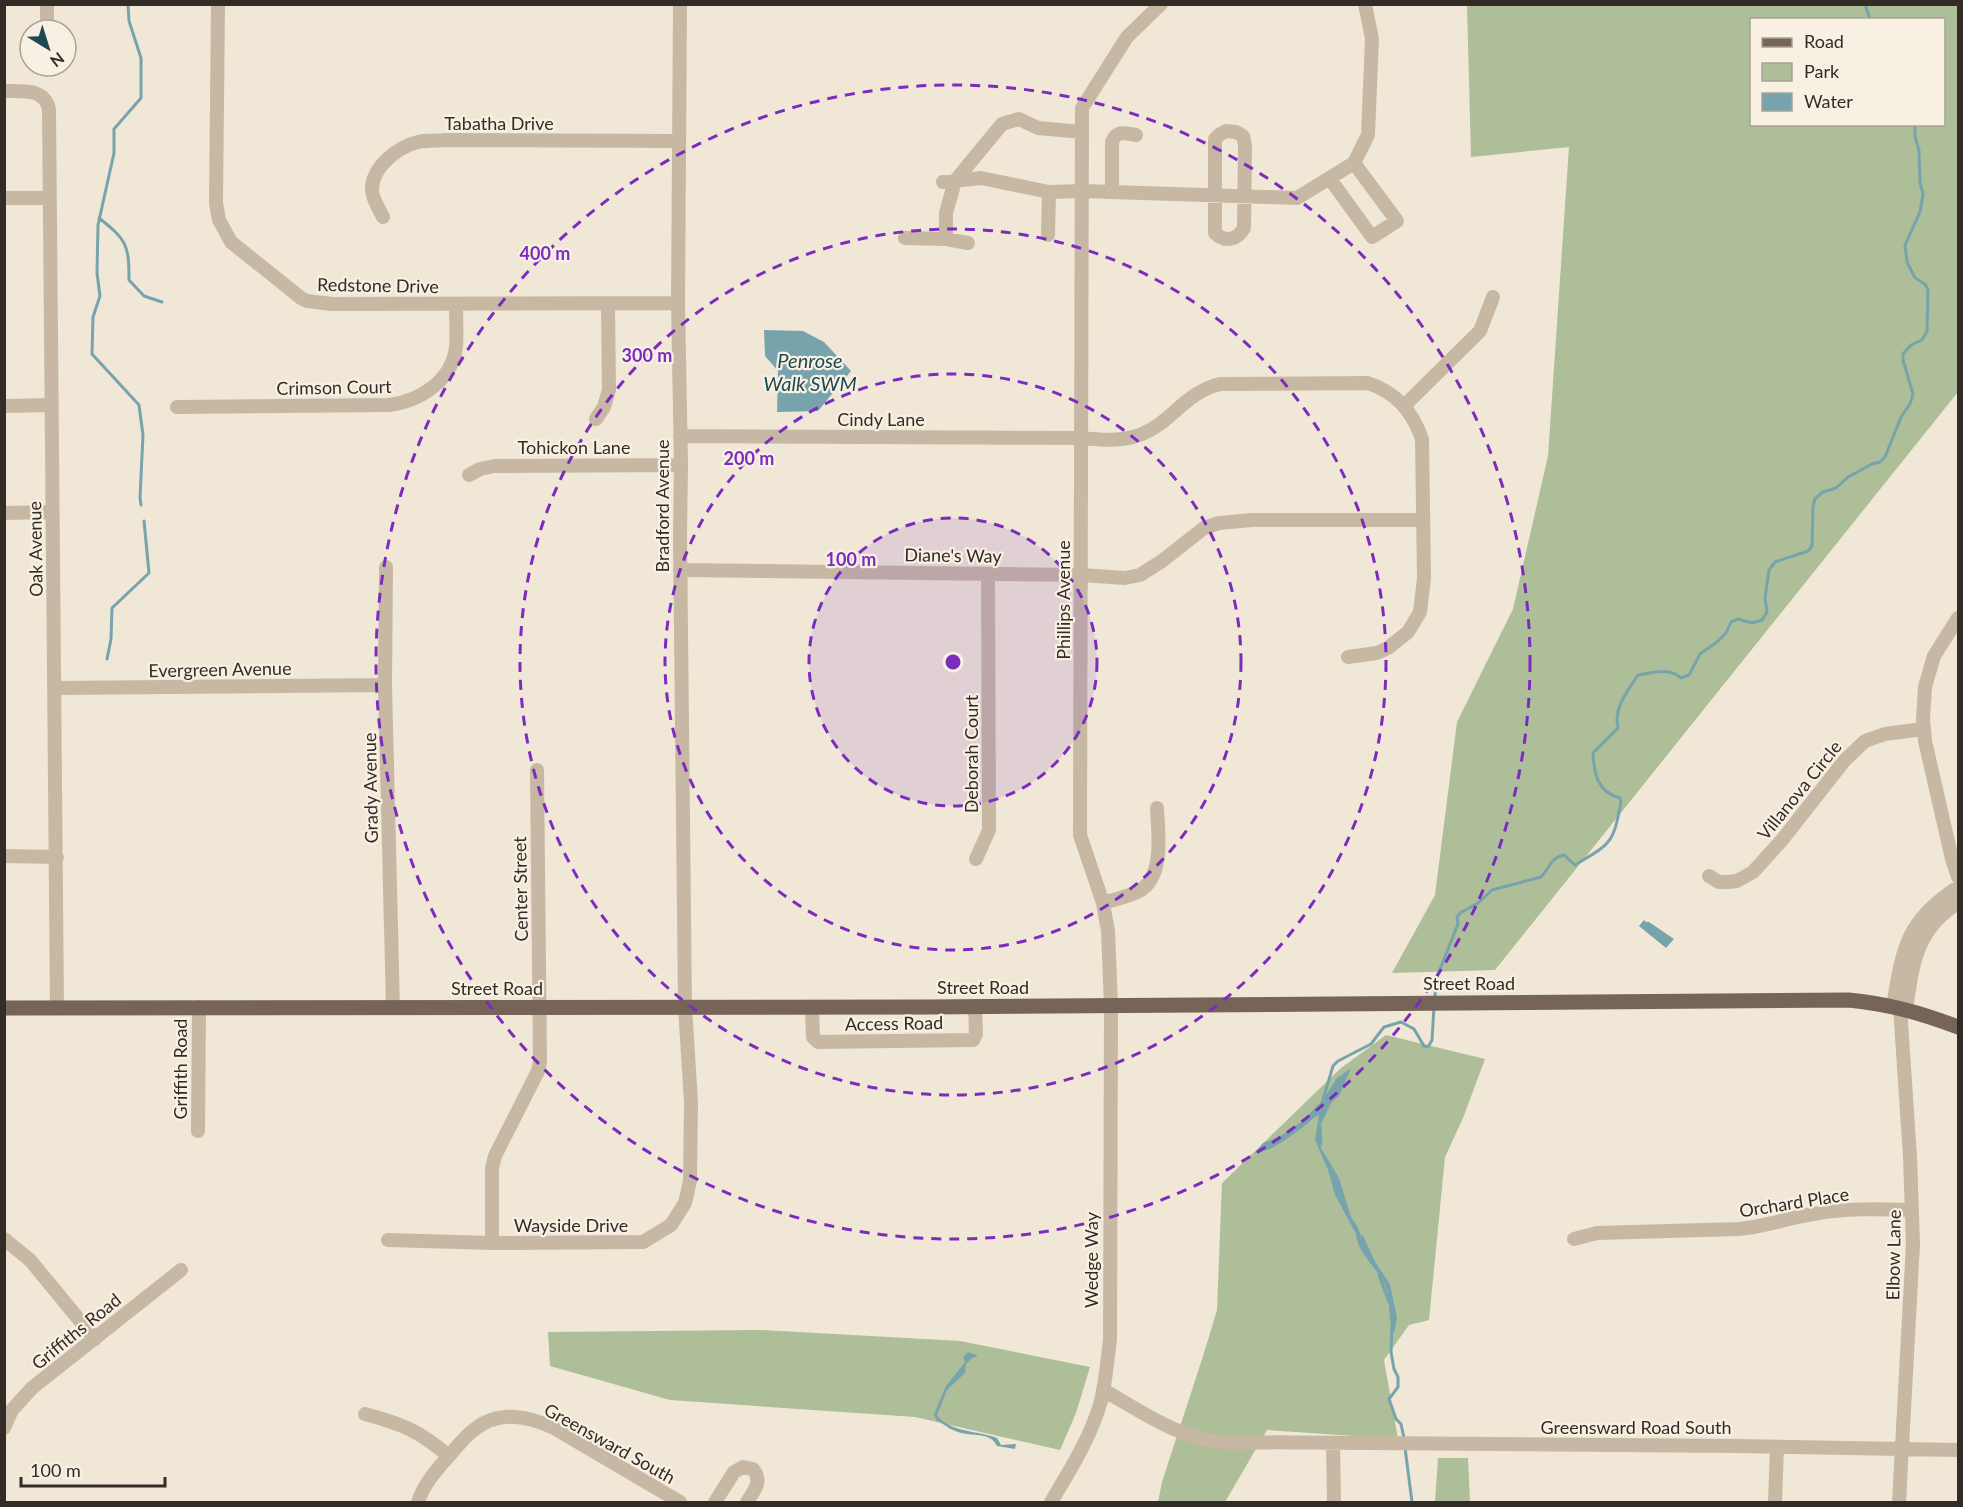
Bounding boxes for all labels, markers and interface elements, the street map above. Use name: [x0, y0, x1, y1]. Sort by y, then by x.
north arrow: [18, 18, 78, 78]
legend: [1750, 18, 1945, 126]
text: Road: [1804, 30, 1844, 52]
text: N: [47, 49, 68, 71]
text: Park: [1804, 60, 1840, 82]
text: Water: [1804, 90, 1853, 112]
street label: Tabatha Drive: [444, 112, 554, 134]
text: 400 m: [520, 242, 570, 264]
street label: Redstone Drive: [317, 273, 439, 297]
text: 300 m: [622, 344, 672, 366]
water label: Penrose Walk SWM: [763, 348, 857, 395]
street label: Crimson Court: [276, 375, 392, 399]
street label: Cindy Lane: [837, 408, 925, 430]
street label: Tohickon Lane: [518, 436, 630, 458]
street label: Bradford Avenue: [651, 440, 673, 572]
text: 200 m: [724, 447, 774, 469]
street label: Oak Avenue: [23, 501, 47, 597]
street label: Phillips Avenue: [1052, 540, 1074, 660]
street label: Diane's Way: [904, 543, 1003, 567]
text: 100 m: [826, 548, 876, 570]
centre of rings: [943, 652, 963, 672]
street label: Evergreen Avenue: [148, 657, 292, 681]
street label: Deborah Court: [960, 694, 982, 813]
street label: Grady Avenue: [358, 732, 382, 844]
street label: Villanova Circle: [1752, 736, 1846, 844]
street label: Center Street: [508, 836, 532, 942]
street label: Street Road: [1423, 972, 1515, 994]
street label: Street Road: [937, 976, 1029, 998]
street label: Street Road: [451, 977, 543, 999]
street label: Access Road: [845, 1011, 943, 1035]
street label: Griffith Road: [169, 1019, 191, 1119]
street label: Orchard Place: [1738, 1182, 1850, 1222]
street label: Elbow Lane: [1881, 1209, 1905, 1301]
street label: Wedge Way: [1080, 1211, 1102, 1308]
street label: Wayside Drive: [514, 1214, 628, 1236]
street label: Griffiths Road: [27, 1288, 125, 1374]
street label: Greensward South: [541, 1398, 679, 1488]
street label: Greensward Road South: [1541, 1416, 1731, 1438]
scale bar: [21, 1450, 165, 1488]
text: 100 m: [30, 1459, 81, 1481]

